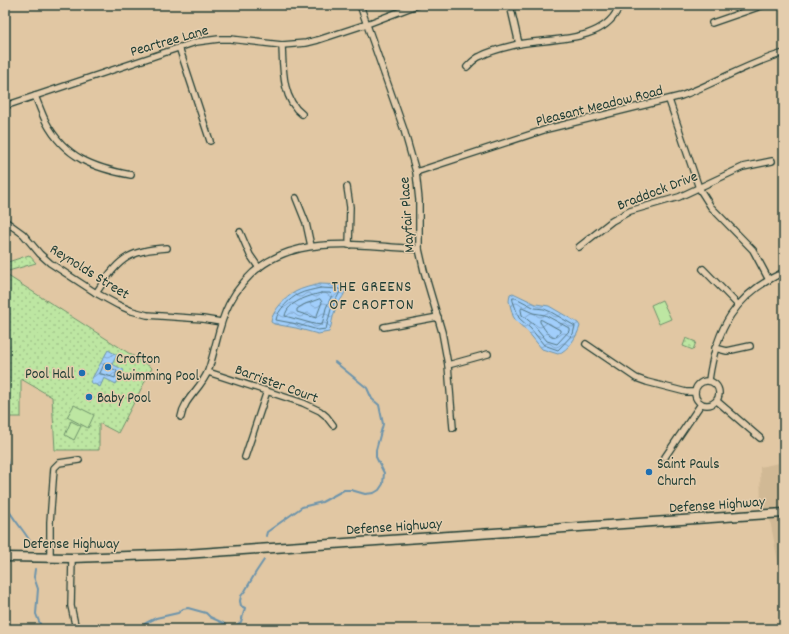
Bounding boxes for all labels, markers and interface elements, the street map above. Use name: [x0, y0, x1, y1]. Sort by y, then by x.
street label: Peartree Lane: [128, 20, 212, 64]
street label: Pleasant Meadow Road: [533, 80, 665, 133]
street label: Braddock Drive: [614, 166, 702, 217]
street label: Mayfair Place: [394, 176, 422, 254]
street label: Reynolds Street: [45, 239, 133, 306]
district label: THE GREENS OF CROFTON: [329, 276, 415, 317]
place label: Crofton Swimming Pool: [116, 349, 199, 388]
street label: Barrister Court: [232, 360, 321, 410]
marker: Crofton Swimming Pool: [103, 362, 113, 372]
place label: Pool Hall: [25, 364, 74, 386]
marker: Pool Hall: [77, 368, 87, 378]
place label: Baby Pool: [97, 388, 151, 410]
marker: Baby Pool: [84, 392, 94, 402]
place label: Saint Pauls Church: [657, 454, 720, 493]
marker: Saint Pauls Church: [644, 467, 654, 477]
street label: Defense Highway: [668, 492, 767, 520]
street label: Defense Highway: [345, 514, 444, 542]
street label: Defense Highway: [23, 534, 120, 556]

